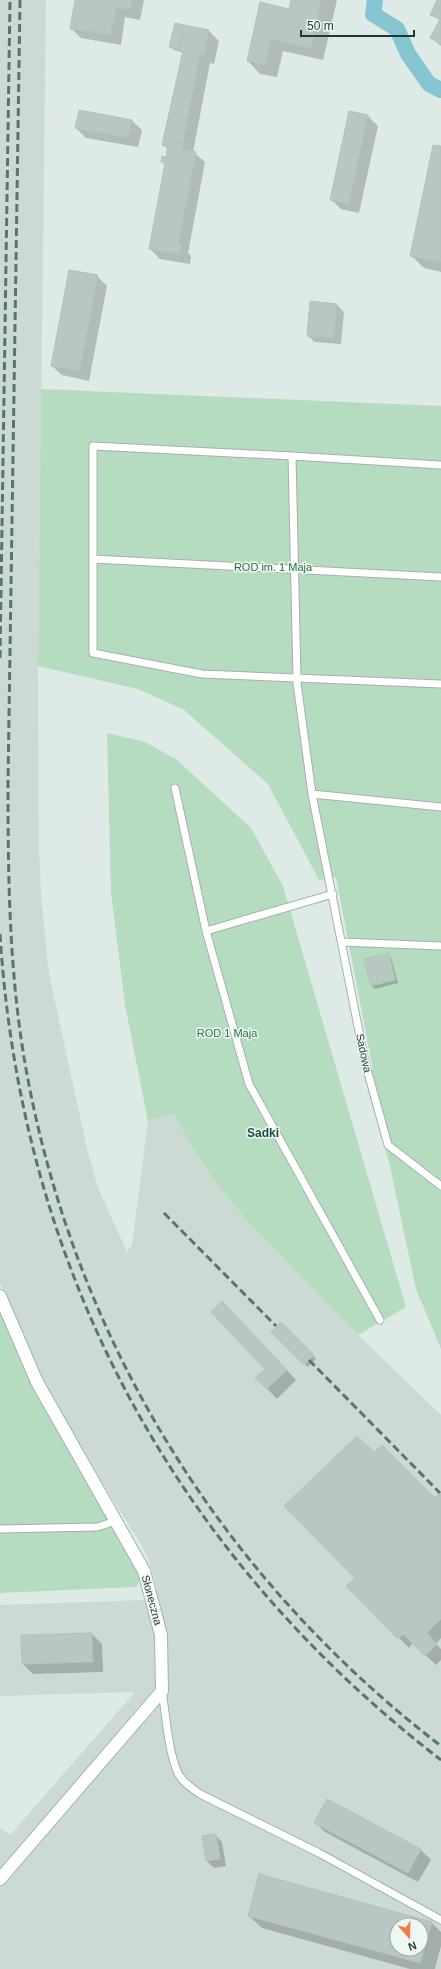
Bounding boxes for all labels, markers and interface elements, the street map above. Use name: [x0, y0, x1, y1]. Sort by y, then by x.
scale bar: [301, 12, 414, 38]
text: 50 m: [307, 19, 334, 33]
park label: ROD im. 1 Maja: [234, 561, 313, 573]
park label: ROD 1 Maja: [197, 1027, 258, 1039]
street label: Sadowa: [354, 1032, 374, 1075]
district label: Sadki: [247, 1126, 279, 1140]
street label: Słoneczna: [140, 1574, 165, 1627]
north arrow: [389, 1917, 429, 1957]
text: N: [407, 1939, 418, 1953]

